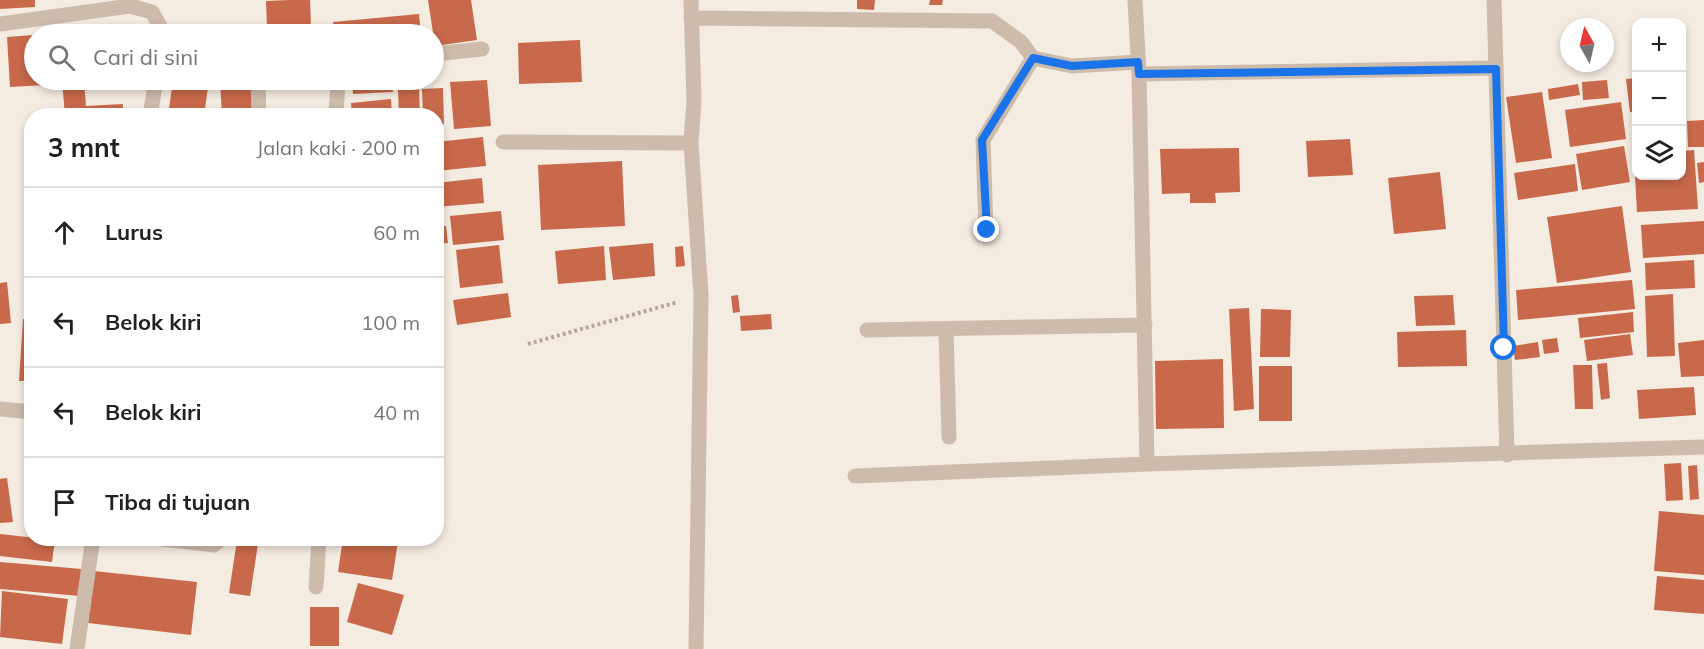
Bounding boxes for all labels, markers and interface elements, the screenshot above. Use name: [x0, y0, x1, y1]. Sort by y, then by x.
north arrow: [1560, 18, 1614, 72]
map controls: [1632, 18, 1686, 180]
button: +: [1632, 18, 1686, 72]
search box: [24, 24, 444, 90]
icon: search: [45, 41, 78, 74]
text: Cari di sini: [93, 43, 198, 71]
button: −: [1632, 72, 1686, 126]
button: layers: [1632, 126, 1686, 180]
text: 3 mnt: [48, 131, 120, 164]
text: Jalan kaki · 200 m: [257, 135, 420, 160]
icon: ahead: [48, 216, 81, 249]
route end: [973, 216, 999, 242]
text: Lurus: [105, 218, 163, 246]
text: 60 m: [373, 220, 420, 245]
icon: left: [48, 306, 81, 339]
text: Belok kiri: [105, 308, 201, 336]
text: 100 m: [361, 310, 420, 335]
route start: [1490, 334, 1516, 360]
icon: left: [48, 396, 81, 429]
text: Belok kiri: [105, 398, 201, 426]
text: 40 m: [373, 400, 420, 425]
icon: arrive: [48, 486, 81, 519]
text: Tiba di tujuan: [105, 488, 250, 516]

